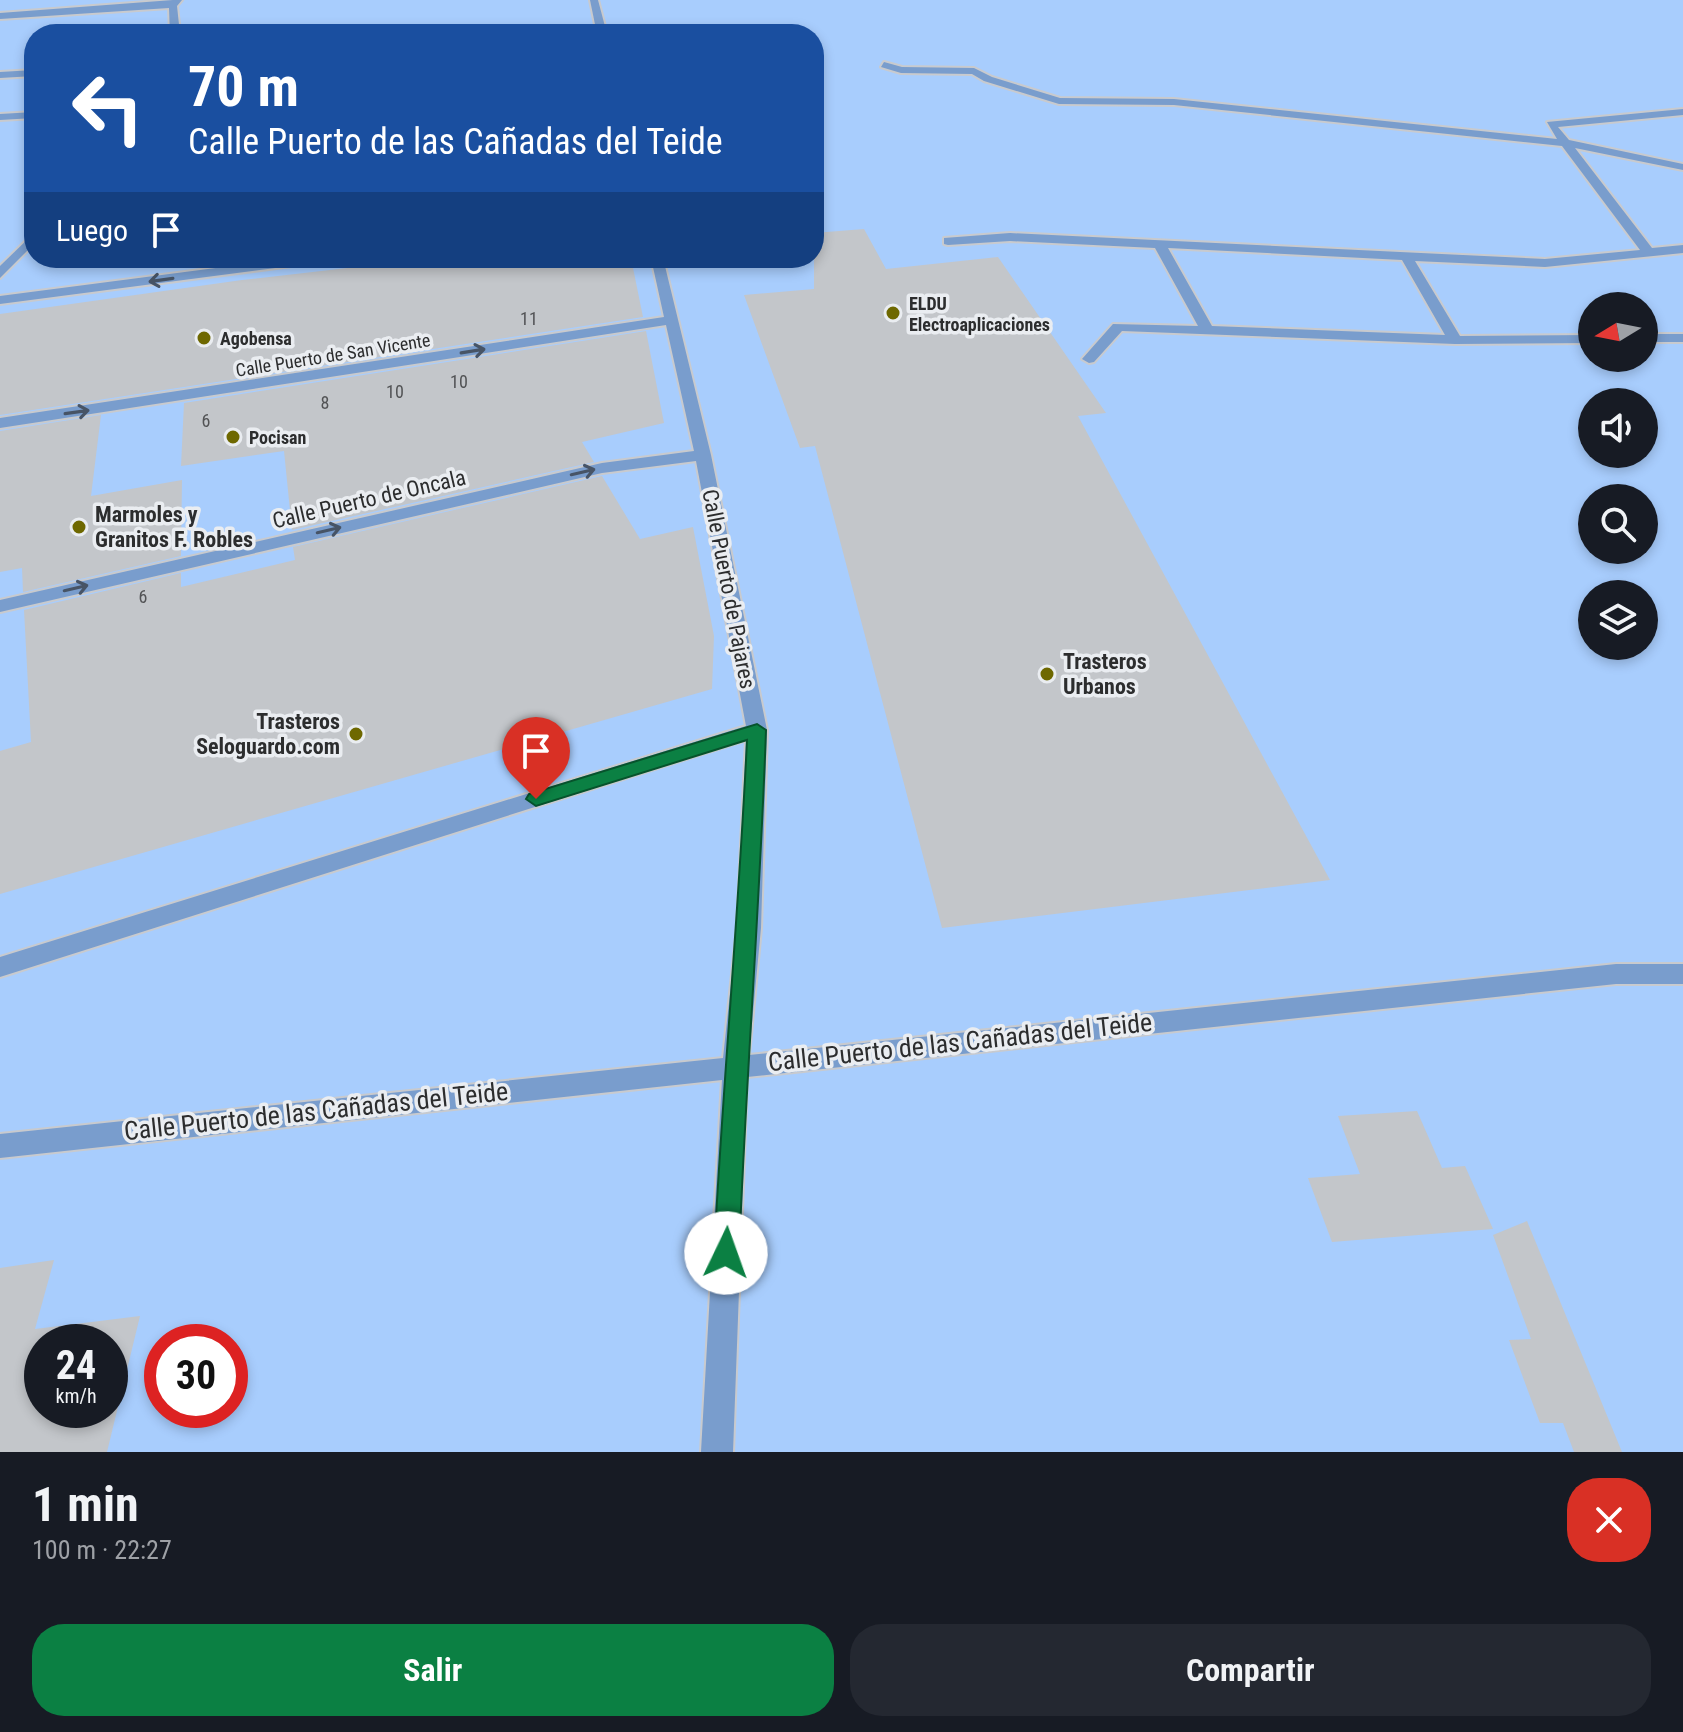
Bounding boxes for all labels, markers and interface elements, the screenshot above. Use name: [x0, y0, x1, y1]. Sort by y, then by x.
text: 70 m: [188, 54, 299, 120]
icon: left: [56, 56, 160, 160]
text: Calle Puerto de las Cañadas del Teide: [188, 121, 723, 163]
icon: arrive: [144, 208, 188, 252]
text: Luego: [56, 213, 128, 248]
one-way arrow: [149, 273, 175, 288]
north arrow: [1578, 292, 1658, 372]
map controls: [1578, 292, 1658, 660]
place label: ELDU Electroaplicaciones: [909, 293, 1050, 335]
marker: ELDU Electroaplicaciones: [884, 304, 902, 322]
house number: 11: [520, 308, 538, 329]
place label: Agobensa: [220, 328, 292, 349]
marker: Agobensa: [195, 329, 213, 347]
street label: Calle Puerto de San Vicente: [234, 329, 432, 381]
one-way arrow: [459, 343, 485, 358]
house number: 10: [450, 371, 468, 392]
house number: 10: [386, 381, 404, 402]
button: sound: [1578, 388, 1658, 468]
house number: 8: [321, 392, 329, 413]
one-way arrow: [64, 404, 89, 419]
house number: 6: [202, 410, 210, 431]
place label: Pocisan: [249, 427, 306, 448]
marker: Pocisan: [224, 428, 242, 446]
one-way arrow: [570, 464, 595, 479]
street label: Calle Puerto de Oncala: [270, 465, 468, 533]
button: search: [1578, 484, 1658, 564]
street label: Calle Puerto de Pajares: [697, 487, 761, 691]
place label: Marmoles y Granitos F. Robles: [95, 502, 253, 552]
marker: Marmoles y Granitos F. Robles: [70, 518, 88, 536]
one-way arrow: [316, 522, 342, 537]
one-way arrow: [63, 580, 88, 595]
button: layers: [1578, 580, 1658, 660]
house number: 6: [139, 586, 147, 607]
place label: Trasteros Urbanos: [1063, 649, 1147, 699]
marker: Trasteros Urbanos: [1038, 665, 1056, 683]
place label: Trasteros Seloguardo.com: [196, 709, 340, 759]
pin: [502, 717, 570, 799]
marker: Trasteros Seloguardo.com: [347, 725, 365, 743]
icon: arrive: [514, 729, 558, 773]
street label: Calle Puerto de las Cañadas del Teide: [766, 1007, 1154, 1077]
street label: Calle Puerto de las Cañadas del Teide: [122, 1076, 510, 1146]
position arrow: [684, 1211, 768, 1295]
speed limit sign: 30: [144, 1324, 248, 1428]
text: 24: [56, 1342, 96, 1389]
text: km/h: [55, 1384, 97, 1408]
text: 1 min: [32, 1476, 139, 1533]
button: close: [1567, 1478, 1651, 1562]
text: 100 m · 22:27: [32, 1535, 172, 1565]
button: Salir: [32, 1624, 834, 1716]
button: Compartir: [850, 1624, 1651, 1716]

